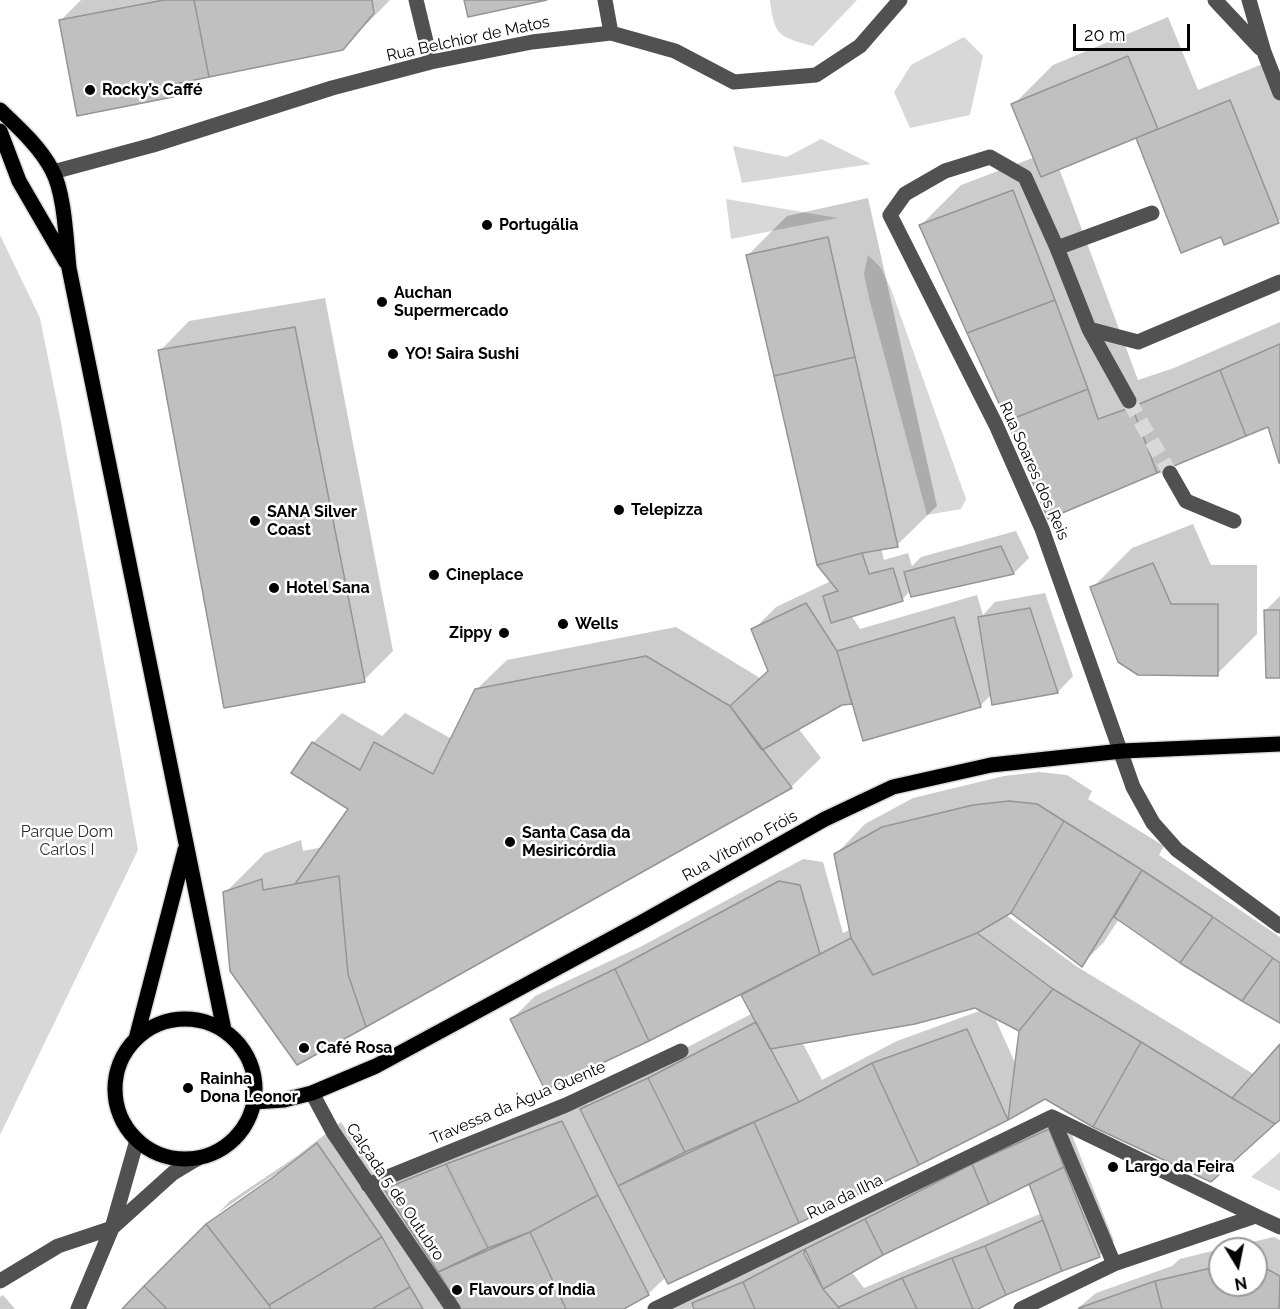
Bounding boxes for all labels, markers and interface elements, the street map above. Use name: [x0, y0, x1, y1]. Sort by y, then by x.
street label: Rua Belchior de Matos: [385, 12, 551, 66]
scale bar: [1076, 12, 1193, 50]
text: 20 m: [1084, 24, 1126, 45]
place label: Rocky’s Caffé: [102, 80, 203, 100]
marker: Rocky’s Caffé: [83, 83, 97, 97]
place label: Portugália: [499, 215, 578, 235]
marker: Portugália: [480, 218, 494, 232]
place label: Auchan Supermercado: [394, 283, 508, 321]
marker: Auchan Supermercado: [375, 295, 389, 309]
place label: YO! Saira Sushi: [405, 344, 519, 364]
marker: YO! Saira Sushi: [386, 347, 400, 361]
street label: Rua Soares dos Reis: [995, 399, 1073, 543]
place label: Telepizza: [631, 500, 703, 520]
place label: SANA Silver Coast: [267, 502, 357, 540]
marker: Telepizza: [612, 503, 626, 517]
marker: SANA Silver Coast: [248, 514, 262, 528]
place label: Cineplace: [446, 565, 523, 585]
marker: Cineplace: [427, 568, 441, 582]
place label: Hotel Sana: [286, 578, 370, 598]
marker: Hotel Sana: [267, 581, 281, 595]
place label: Wells: [575, 614, 618, 634]
marker: Wells: [556, 617, 570, 631]
place label: Zippy: [449, 623, 492, 643]
marker: Zippy: [497, 626, 511, 640]
street label: Rua Vitorino Fróis: [679, 806, 801, 886]
park label: Parque Dom Carlos I: [21, 822, 113, 860]
place label: Santa Casa da Mesiricórdia: [522, 823, 630, 861]
marker: Santa Casa da Mesiricórdia: [503, 835, 517, 849]
place label: Café Rosa: [316, 1038, 393, 1058]
marker: Café Rosa: [297, 1041, 311, 1055]
street label: Travessa da Água Quente: [427, 1057, 609, 1149]
place label: Rainha Dona Leonor: [200, 1069, 298, 1107]
marker: Rainha Dona Leonor: [181, 1081, 195, 1095]
street label: Calçada 5 de Outubro: [342, 1120, 448, 1264]
place label: Largo da Feira: [1125, 1157, 1234, 1177]
marker: Largo da Feira: [1106, 1160, 1120, 1174]
street label: Rua da Ilha: [804, 1170, 886, 1224]
north arrow: [1208, 1237, 1268, 1297]
text: N: [1233, 1273, 1249, 1294]
place label: Flavours of India: [469, 1280, 595, 1300]
marker: Flavours of India: [450, 1283, 464, 1297]

